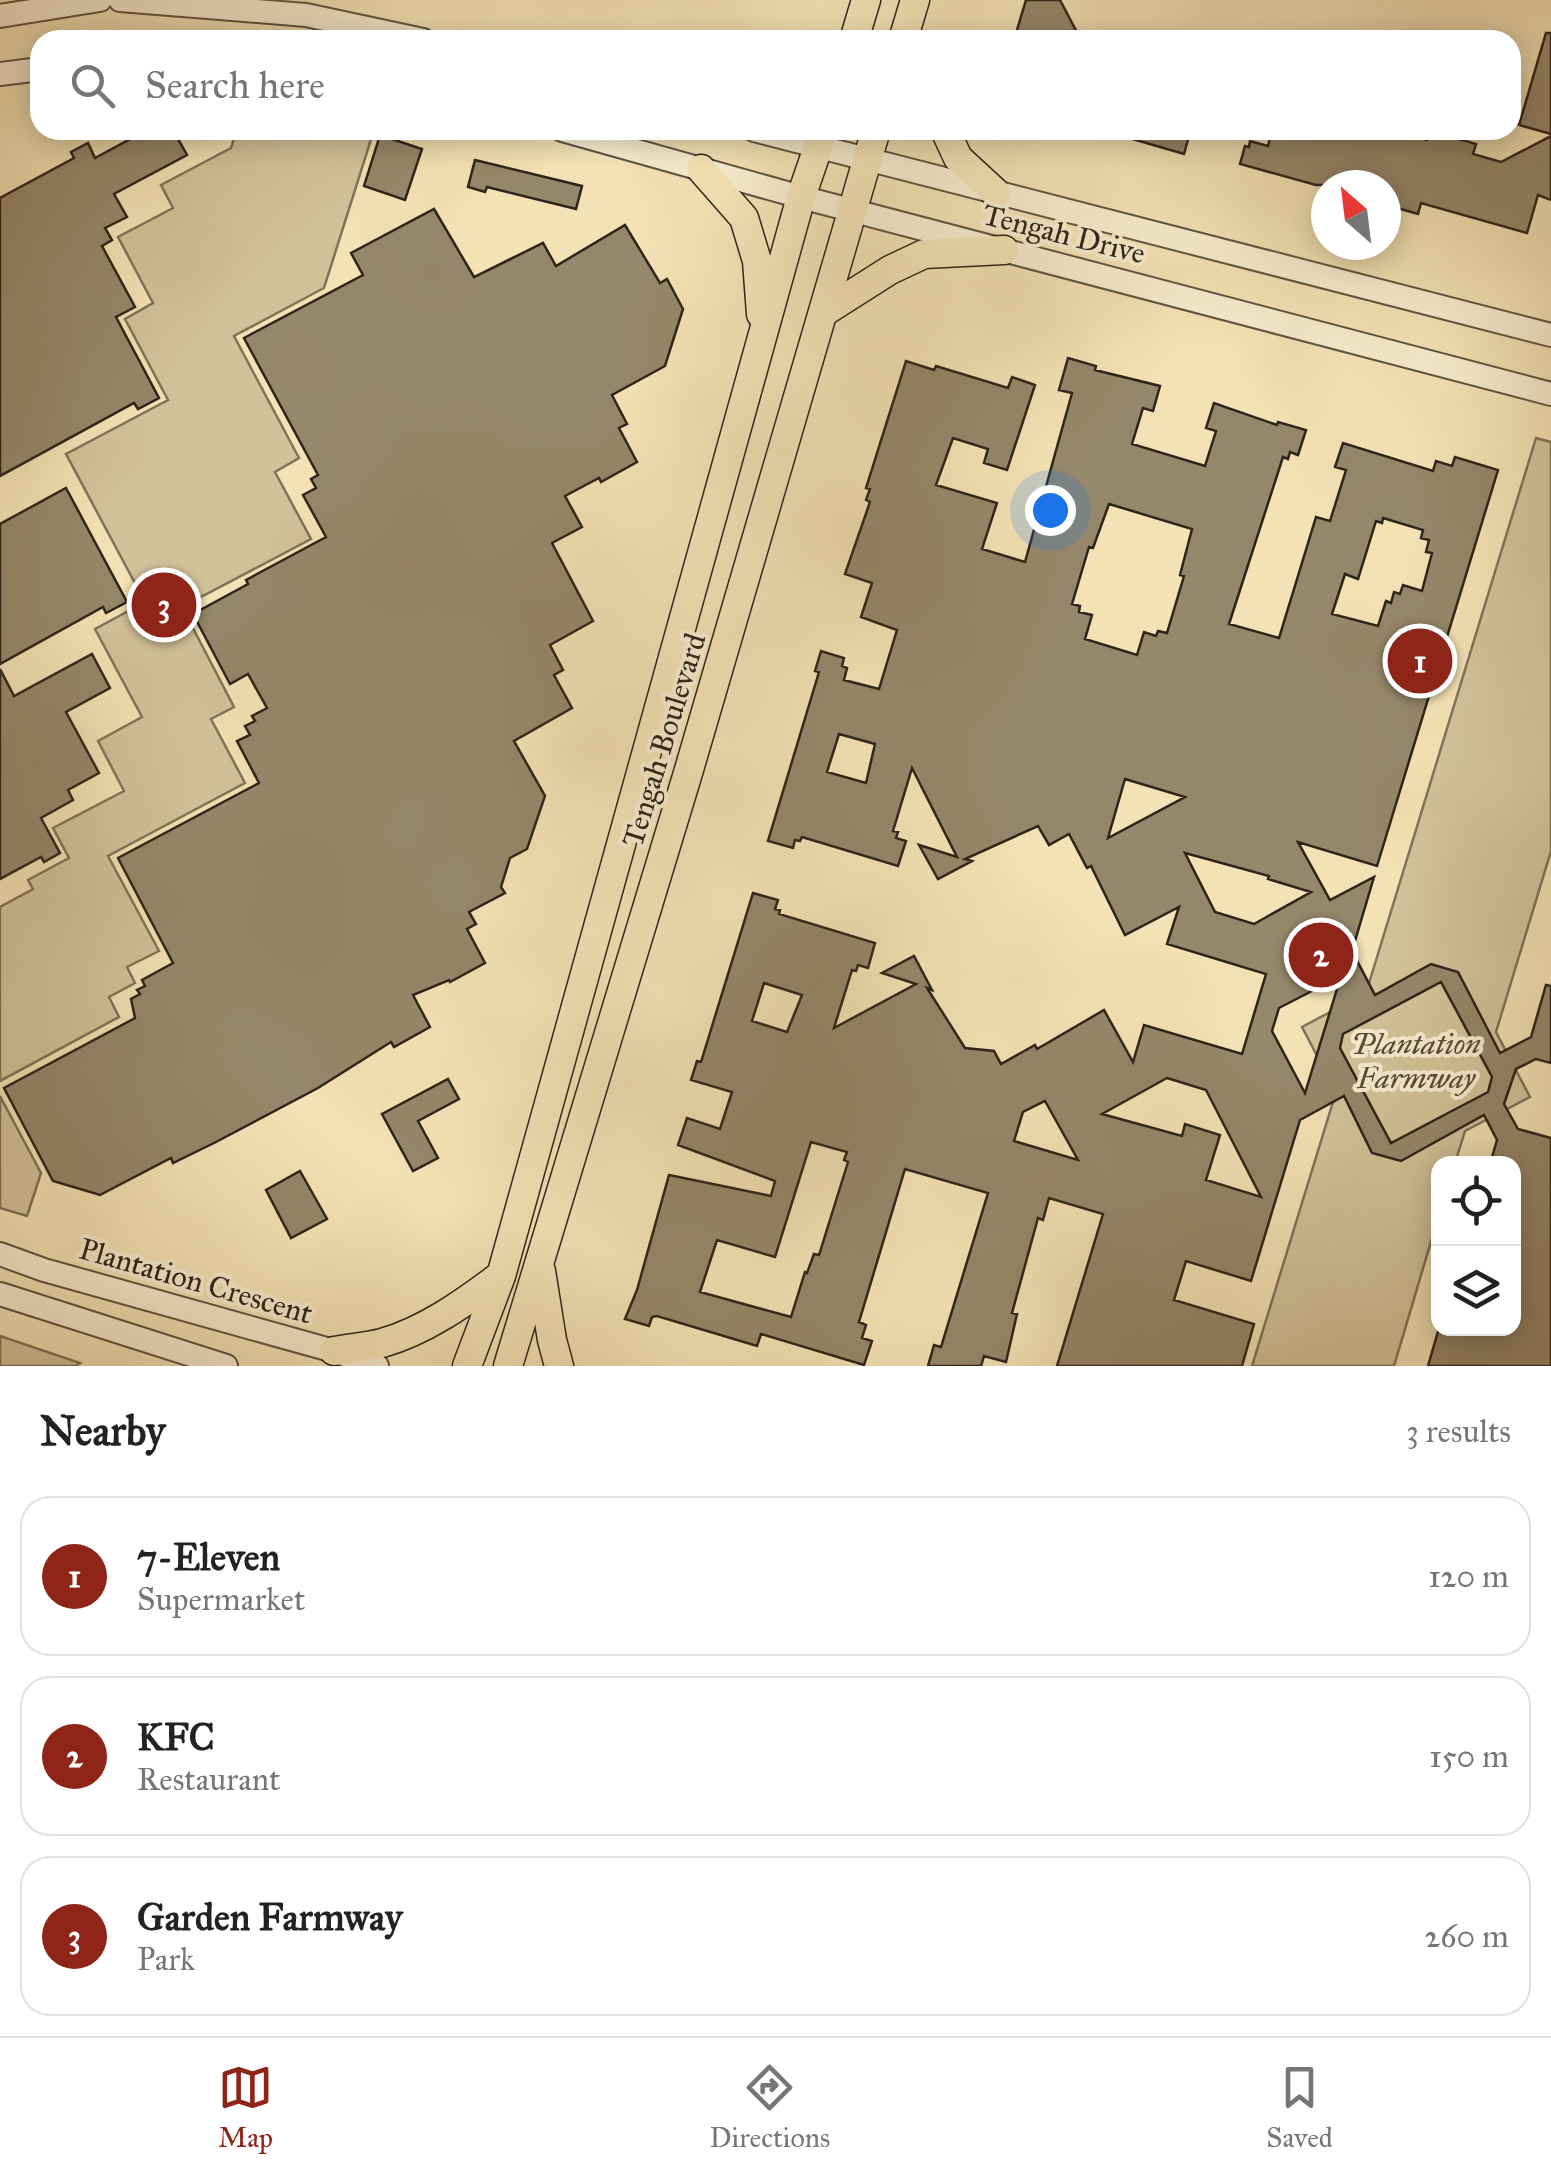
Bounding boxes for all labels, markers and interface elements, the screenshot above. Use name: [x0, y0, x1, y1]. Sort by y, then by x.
search box: [30, 30, 1521, 140]
icon: search: [65, 58, 120, 113]
text: Search here: [145, 62, 325, 108]
north arrow: [1311, 170, 1401, 260]
street label: Tengah Drive: [979, 196, 1149, 272]
your location: [1025, 485, 1076, 536]
pin: 3: [132, 568, 196, 642]
pin: 1: [1388, 624, 1452, 698]
street label: Tengah Boulevard: [614, 629, 714, 851]
pin: 2: [1288, 918, 1354, 992]
park label: Plantation Farmway: [1351, 1026, 1481, 1096]
map controls: [1431, 1156, 1521, 1336]
button: locate: [1431, 1156, 1521, 1246]
street label: Plantation Crescent: [75, 1230, 317, 1332]
button: layers: [1431, 1246, 1521, 1336]
text: Nearby: [40, 1405, 165, 1457]
text: 3 results: [1406, 1412, 1511, 1451]
text: 7-Eleven: [137, 1534, 280, 1580]
text: 1: [68, 1557, 81, 1596]
text: 120 m: [1428, 1557, 1509, 1596]
text: Supermarket: [137, 1580, 305, 1619]
text: KFC: [137, 1714, 215, 1760]
text: 2: [67, 1737, 82, 1776]
text: 150 m: [1429, 1737, 1509, 1776]
text: Restaurant: [137, 1760, 280, 1799]
text: Garden Farmway: [137, 1894, 402, 1940]
text: 3: [68, 1917, 81, 1956]
text: 260 m: [1424, 1917, 1509, 1956]
text: Park: [137, 1940, 195, 1979]
tab: Map: [218, 2060, 273, 2155]
tab: Directions: [709, 2060, 830, 2155]
tab: Saved: [1266, 2060, 1333, 2155]

